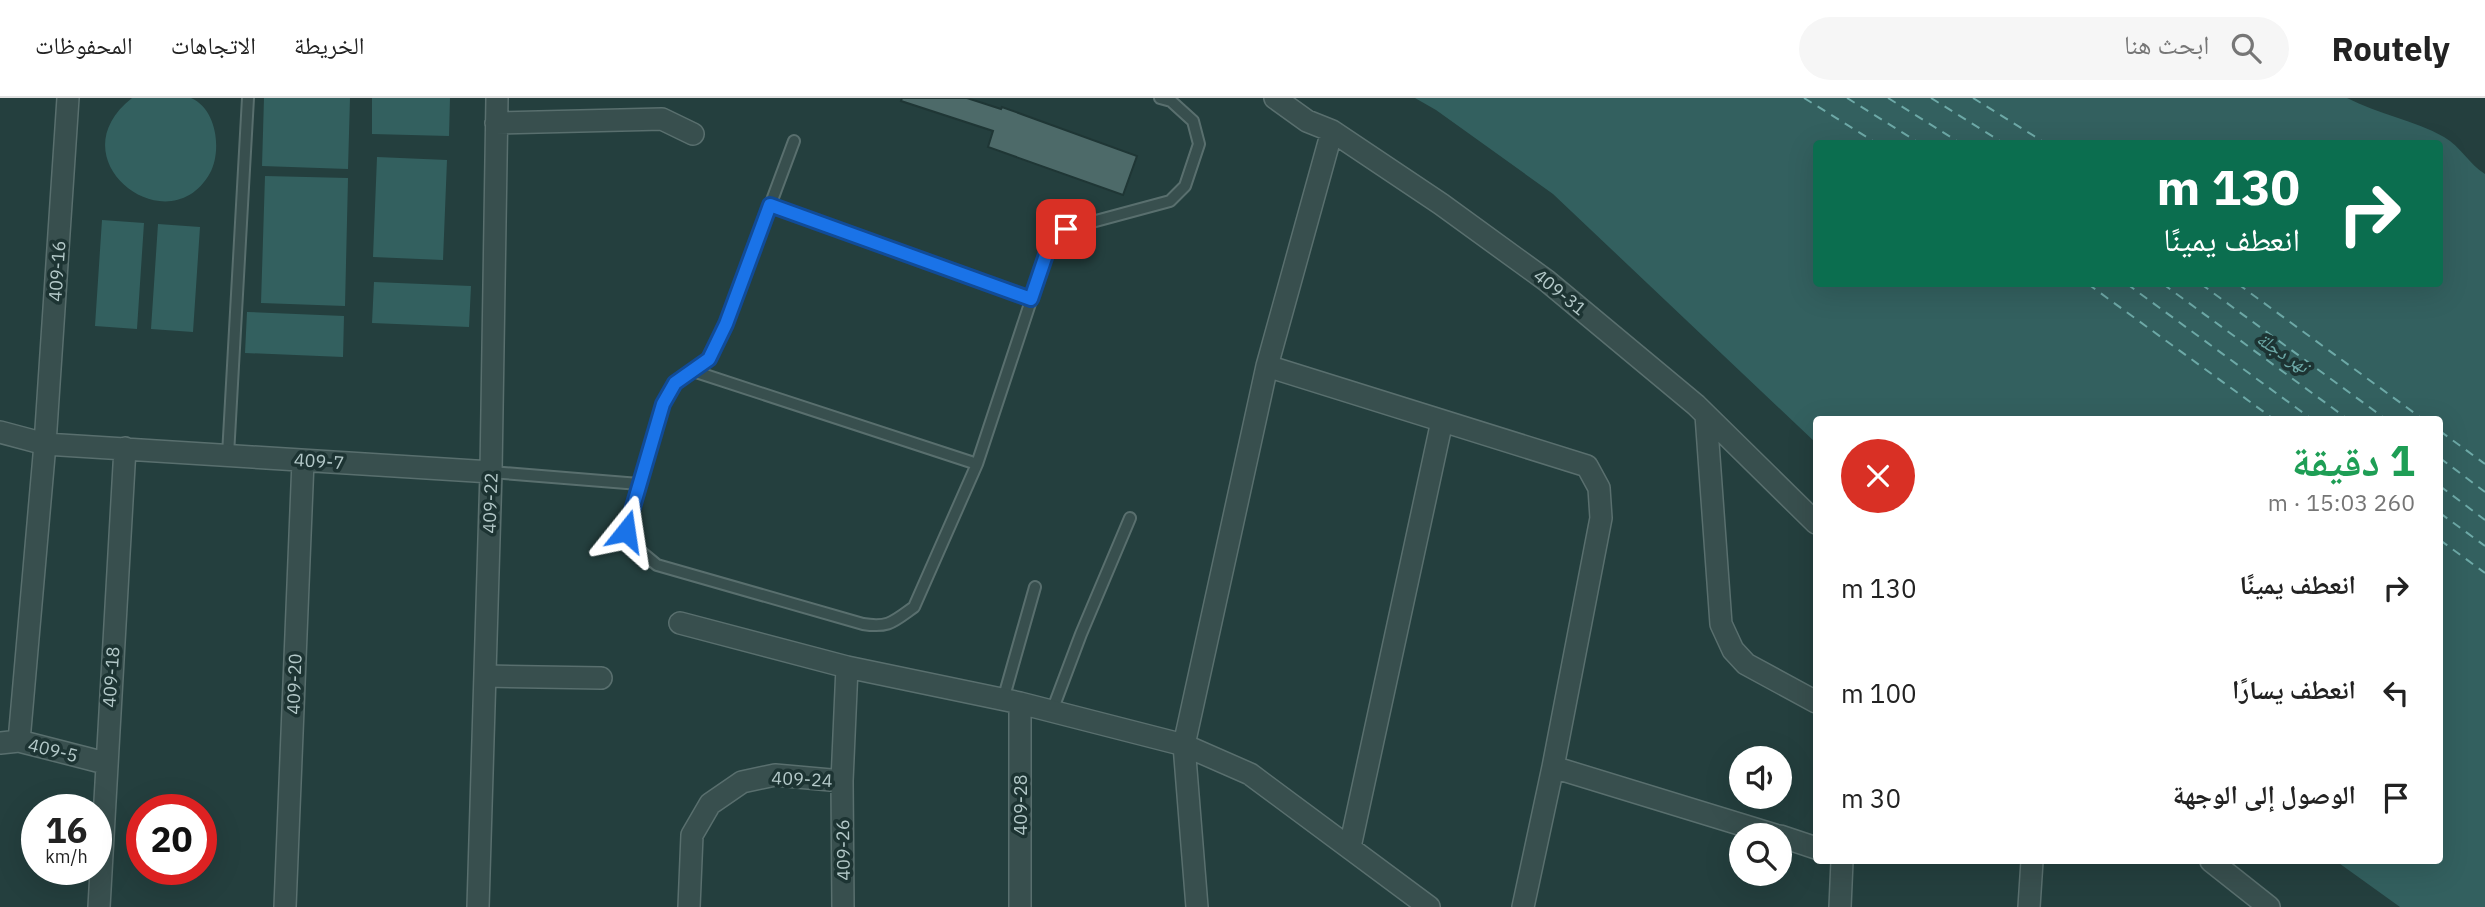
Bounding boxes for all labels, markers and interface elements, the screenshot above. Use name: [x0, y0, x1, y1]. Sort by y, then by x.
search box: [1799, 17, 2289, 80]
text: ابحث هنا: [2124, 27, 2209, 61]
text: Routely: [2331, 27, 2450, 70]
text: المحفوظات: [35, 29, 133, 61]
text: الاتجاهات: [171, 29, 256, 61]
text: الخريطة: [294, 29, 365, 61]
icon: search: [2227, 29, 2265, 67]
text: 130 m: [2156, 155, 2300, 218]
icon: right: [2324, 168, 2415, 259]
pin: [1036, 199, 1096, 259]
icon: arrive: [1047, 210, 1085, 248]
text: انعطف يمينًا: [2163, 218, 2300, 260]
street label: 409-16: [43, 240, 71, 302]
street label: 409-31: [1529, 264, 1591, 320]
water label: نهر دجلة: [2252, 326, 2316, 379]
text: 1 دقيقة: [2292, 433, 2415, 488]
button: close: [1841, 439, 1915, 513]
street label: 409-7: [293, 448, 345, 474]
street label: 409-22: [477, 472, 503, 534]
text: 260 m · 15:03: [2268, 487, 2415, 517]
position arrow: [589, 494, 663, 568]
text: انعطف يمينًا: [2240, 567, 2356, 601]
icon: right: [2377, 569, 2415, 607]
text: 130 m: [1841, 571, 1917, 605]
street label: 409-18: [97, 646, 125, 708]
street label: 409-20: [281, 653, 307, 715]
text: انعطف يسارًا: [2232, 672, 2356, 706]
icon: left: [2377, 674, 2415, 712]
text: 100 m: [1841, 676, 1917, 710]
street label: 409-5: [26, 733, 80, 767]
map controls: [1729, 746, 1792, 886]
button: sound: [1729, 746, 1792, 809]
street label: 409-24: [771, 766, 833, 792]
street label: 409-28: [1009, 774, 1032, 836]
text: الوصول إلى الوجهة: [2173, 777, 2356, 811]
icon: arrive: [2377, 779, 2415, 817]
text: 30 m: [1841, 781, 1901, 815]
speed limit sign: 20: [126, 794, 217, 885]
text: 16: [45, 807, 88, 853]
street label: 409-26: [831, 819, 855, 881]
button: search: [1729, 823, 1792, 886]
text: km/h: [45, 845, 88, 868]

